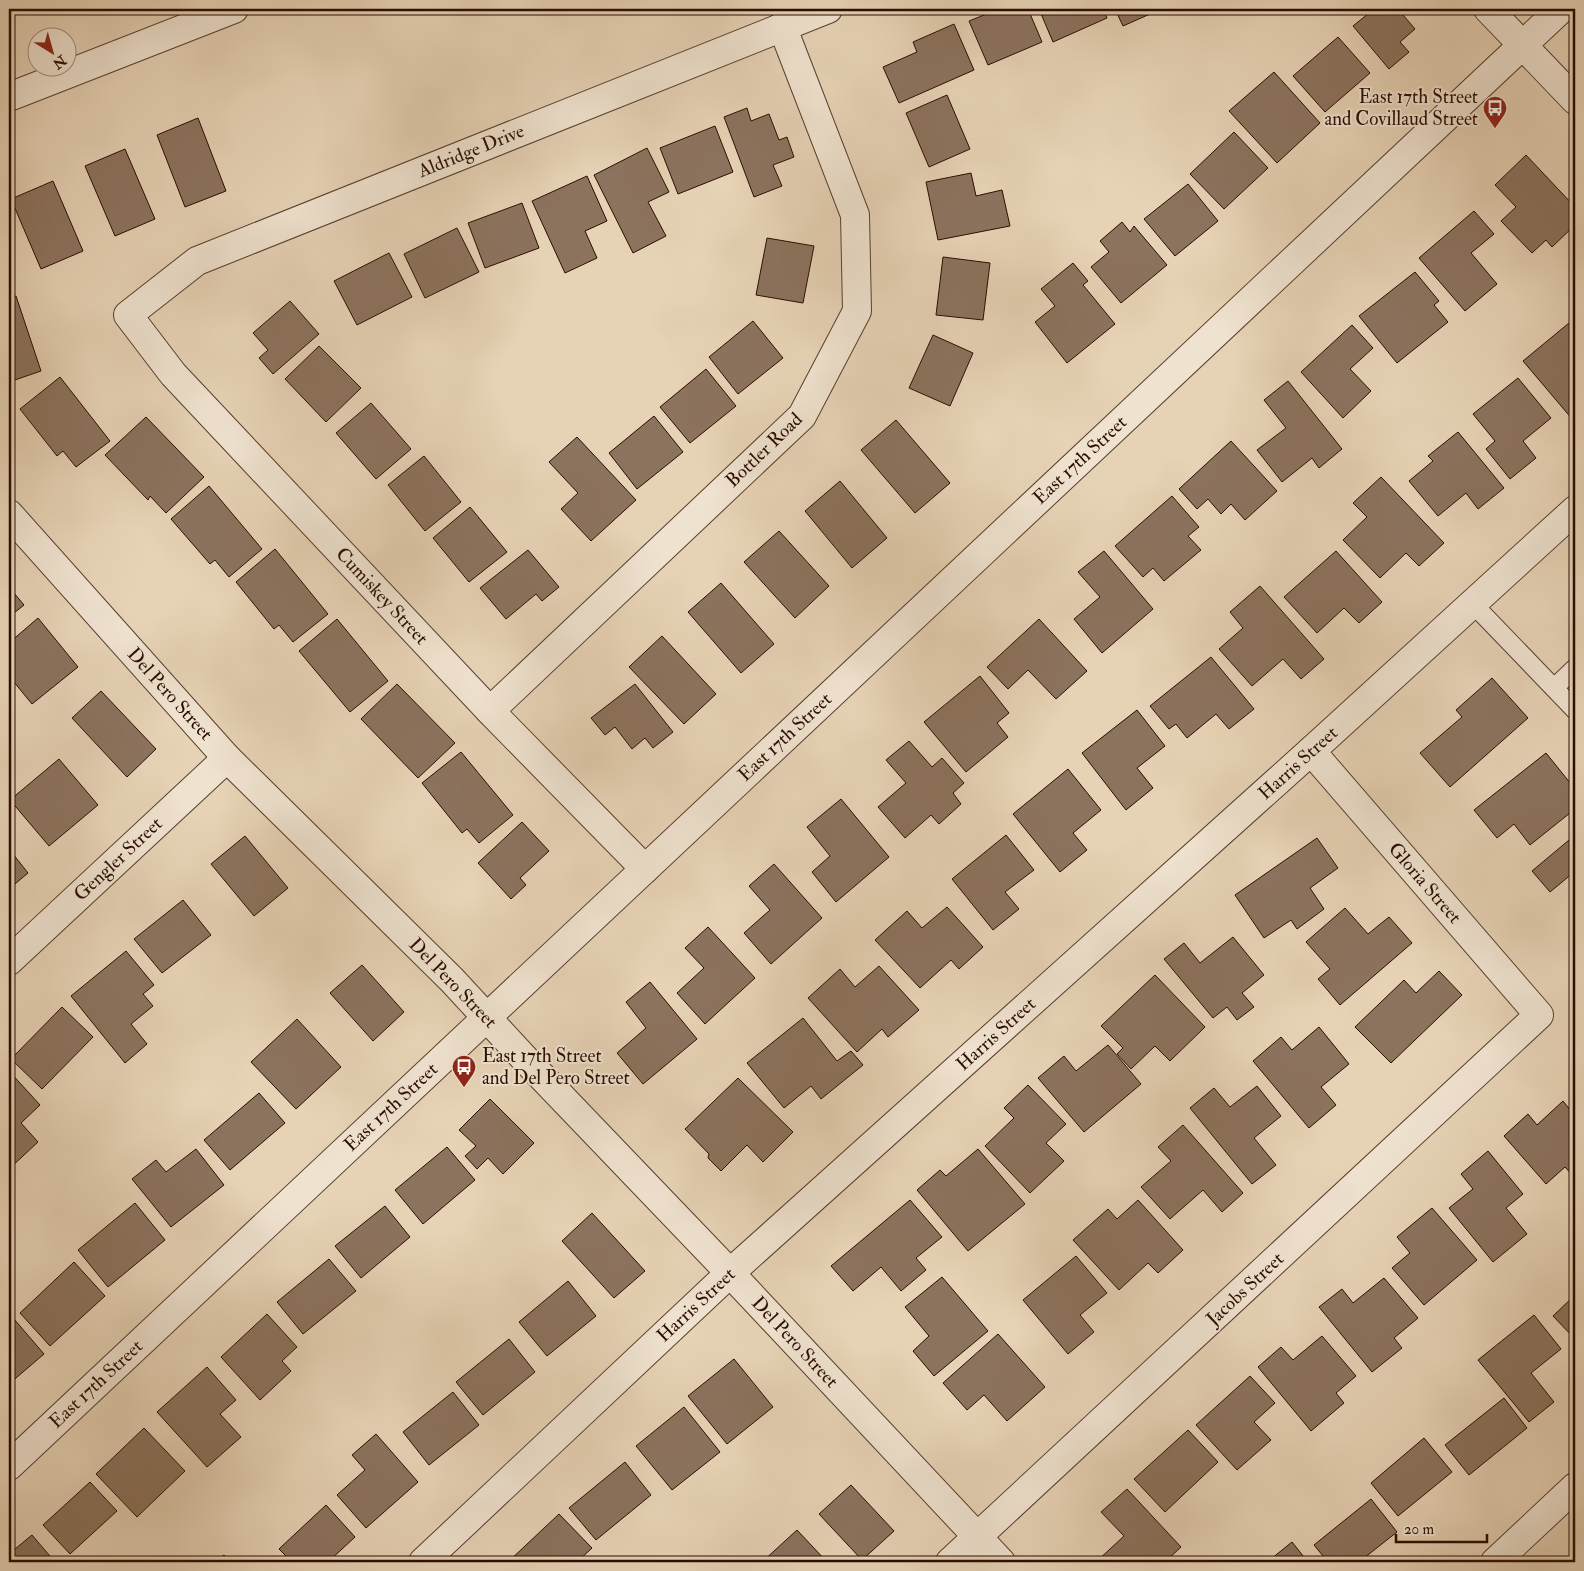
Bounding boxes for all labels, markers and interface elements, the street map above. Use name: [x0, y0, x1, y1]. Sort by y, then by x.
north arrow: [28, 28, 78, 78]
text: N: [49, 51, 70, 73]
place label: East 17th Street and Covillaud Street: [1324, 85, 1478, 131]
bus stop icon: East 17th Street and Covillaud Street: [1482, 95, 1508, 129]
street label: Aldridge Drive: [413, 119, 528, 184]
street label: Bottler Road: [721, 407, 808, 492]
street label: East 17th Street: [1028, 410, 1132, 510]
street label: Cumiskey Street: [331, 542, 433, 650]
street label: Del Pero Street: [122, 643, 218, 745]
street label: East 17th Street: [733, 687, 837, 787]
street label: Harris Street: [1253, 721, 1343, 805]
street label: Gengler Street: [69, 812, 167, 906]
street label: Gloria Street: [1383, 838, 1467, 928]
street label: Del Pero Street: [404, 933, 502, 1033]
street label: Harris Street: [951, 992, 1041, 1076]
place label: East 17th Street and Del Pero Street: [482, 1044, 630, 1090]
bus stop icon: East 17th Street and Del Pero Street: [451, 1054, 477, 1088]
street label: East 17th Street: [339, 1057, 443, 1157]
street label: Jacobs Street: [1200, 1247, 1289, 1332]
street label: Harris Street: [652, 1262, 740, 1348]
street label: Del Pero Street: [746, 1291, 844, 1393]
street label: East 17th Street: [44, 1334, 148, 1434]
scale bar: [1396, 1511, 1488, 1543]
text: 20 m: [1404, 1520, 1434, 1539]

